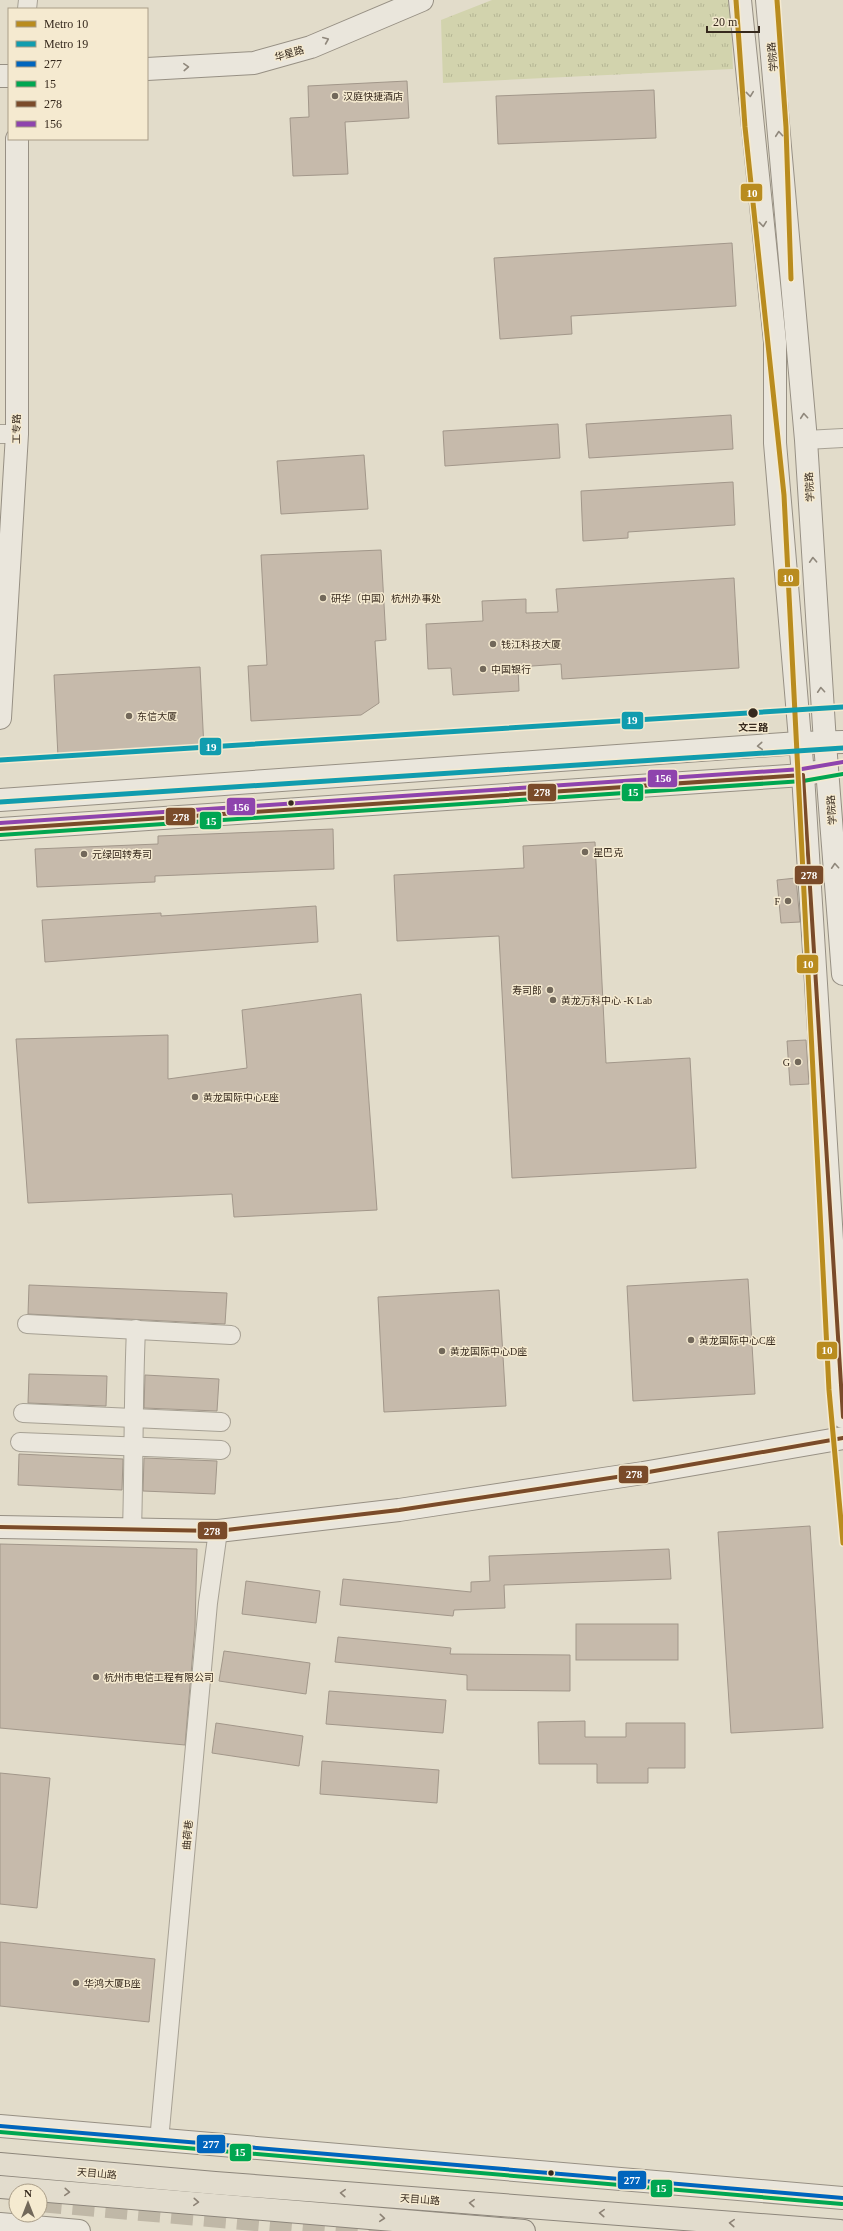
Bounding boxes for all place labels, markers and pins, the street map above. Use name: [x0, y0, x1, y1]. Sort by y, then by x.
marker: 汉庭快捷酒店: [330, 91, 340, 101]
place label: 汉庭快捷酒店: [343, 91, 403, 102]
marker: 研华（中国）杭州办事处: [318, 593, 328, 603]
place label: 研华（中国）杭州办事处: [331, 593, 441, 604]
marker: 钱江科技大厦: [488, 639, 498, 649]
place label: 钱江科技大厦: [501, 639, 561, 650]
marker: 中国银行: [478, 664, 488, 674]
place label: 中国银行: [491, 664, 531, 675]
marker: 文三路: [746, 706, 760, 720]
marker: 东信大厦: [124, 711, 134, 721]
place label: 东信大厦: [137, 711, 177, 722]
place label: 文三路: [738, 722, 769, 733]
unlabelled marker: [286, 798, 296, 808]
marker: 星巴克: [580, 847, 590, 857]
place label: 星巴克: [593, 847, 623, 858]
marker: 元绿回转寿司: [79, 849, 89, 859]
place label: 元绿回转寿司: [92, 849, 152, 860]
place label: F: [774, 896, 780, 907]
marker: F: [783, 896, 793, 906]
place label: 寿司郎: [512, 985, 542, 996]
marker: 寿司郎: [545, 985, 555, 995]
marker: 黄龙万科中心 -K Lab: [548, 995, 558, 1005]
place label: 黄龙万科中心 -K Lab: [561, 995, 652, 1006]
place label: G: [783, 1057, 790, 1068]
marker: G: [793, 1057, 803, 1067]
marker: 黄龙国际中心E座: [190, 1092, 200, 1102]
place label: 黄龙国际中心E座: [203, 1092, 279, 1103]
marker: 黄龙国际中心C座: [686, 1335, 696, 1345]
place label: 黄龙国际中心C座: [699, 1335, 776, 1346]
marker: 黄龙国际中心D座: [437, 1346, 447, 1356]
place label: 黄龙国际中心D座: [450, 1346, 527, 1357]
marker: 杭州市电信工程有限公司: [91, 1672, 101, 1682]
place label: 杭州市电信工程有限公司: [104, 1672, 214, 1683]
marker: 华鸿大厦B座: [71, 1978, 81, 1988]
place label: 华鸿大厦B座: [84, 1978, 141, 1989]
unlabelled marker: [546, 2168, 556, 2178]

